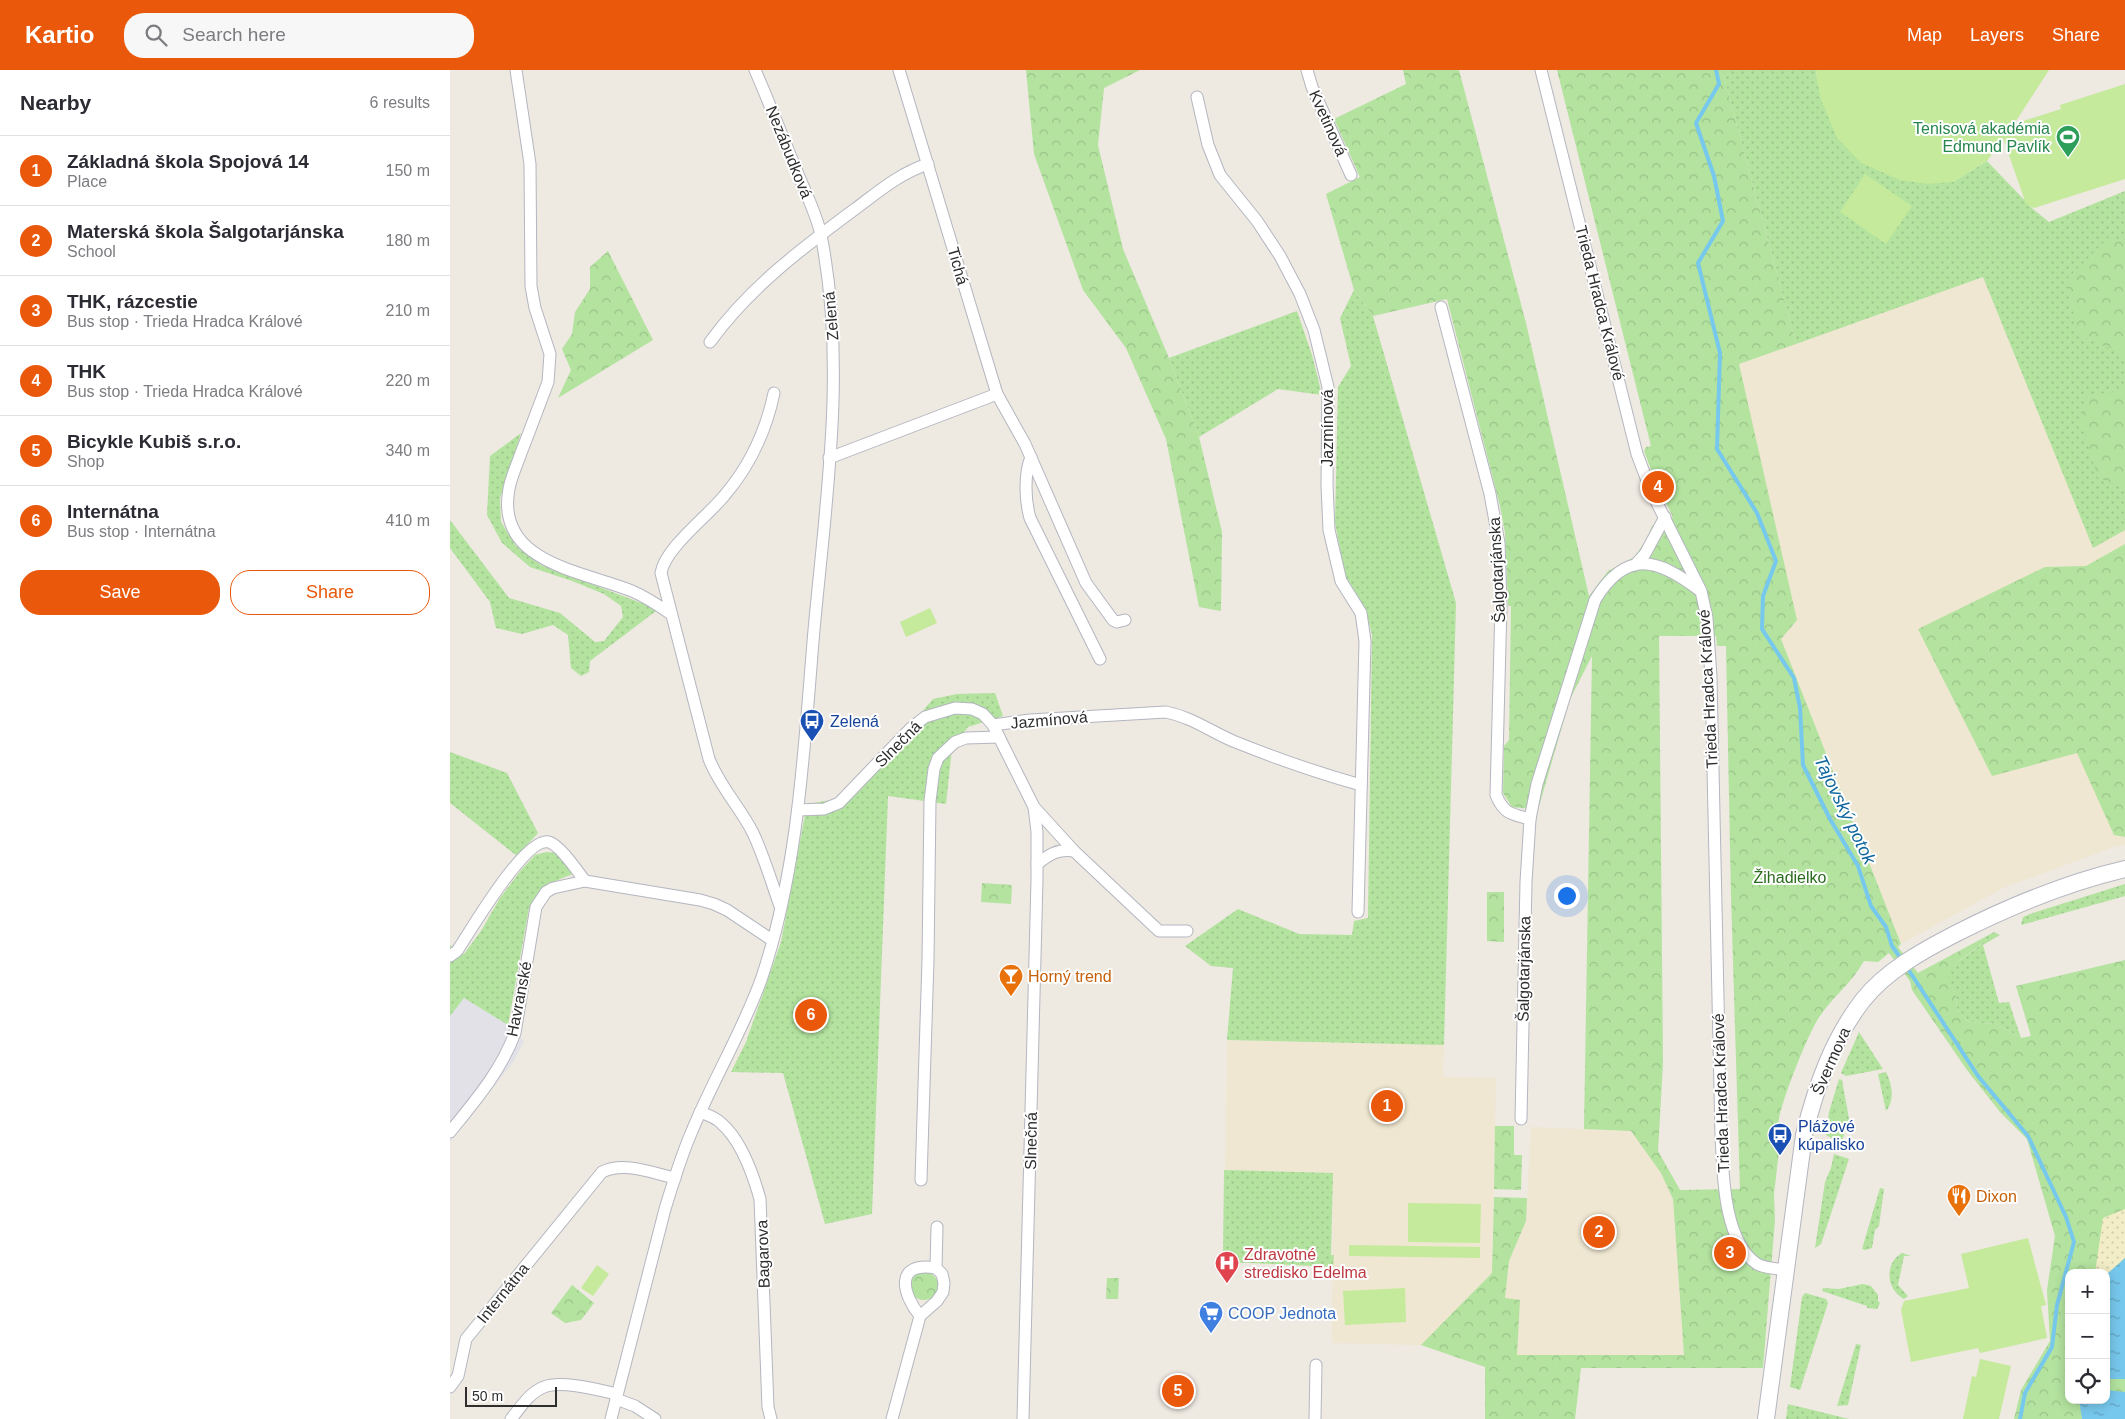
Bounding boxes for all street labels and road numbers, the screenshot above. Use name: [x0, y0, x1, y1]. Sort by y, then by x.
street label: Kvetinová: [1306, 87, 1350, 159]
street label: Nezábudková: [763, 103, 815, 201]
street label: Trieda Hradca Králové: [1572, 224, 1628, 383]
street label: Tichá: [945, 245, 972, 287]
street label: Zelená: [820, 291, 842, 341]
street label: Jazmínová: [1319, 389, 1336, 467]
street label: Šalgotarjánska: [1485, 517, 1508, 623]
street label: Trieda Hradca Králové: [1695, 609, 1721, 769]
street label: Jazmínová: [1010, 708, 1088, 732]
street label: Slnečná: [872, 717, 925, 770]
street label: Šalgotarjánska: [1514, 916, 1533, 1022]
street label: Havranské: [503, 960, 535, 1038]
street label: Trieda Hradca Králové: [1710, 1013, 1732, 1173]
street label: Švermova: [1808, 1024, 1853, 1097]
street label: Slnečná: [1022, 1112, 1040, 1170]
street label: Bagarova: [753, 1219, 773, 1289]
street label: Internátna: [474, 1260, 532, 1326]

